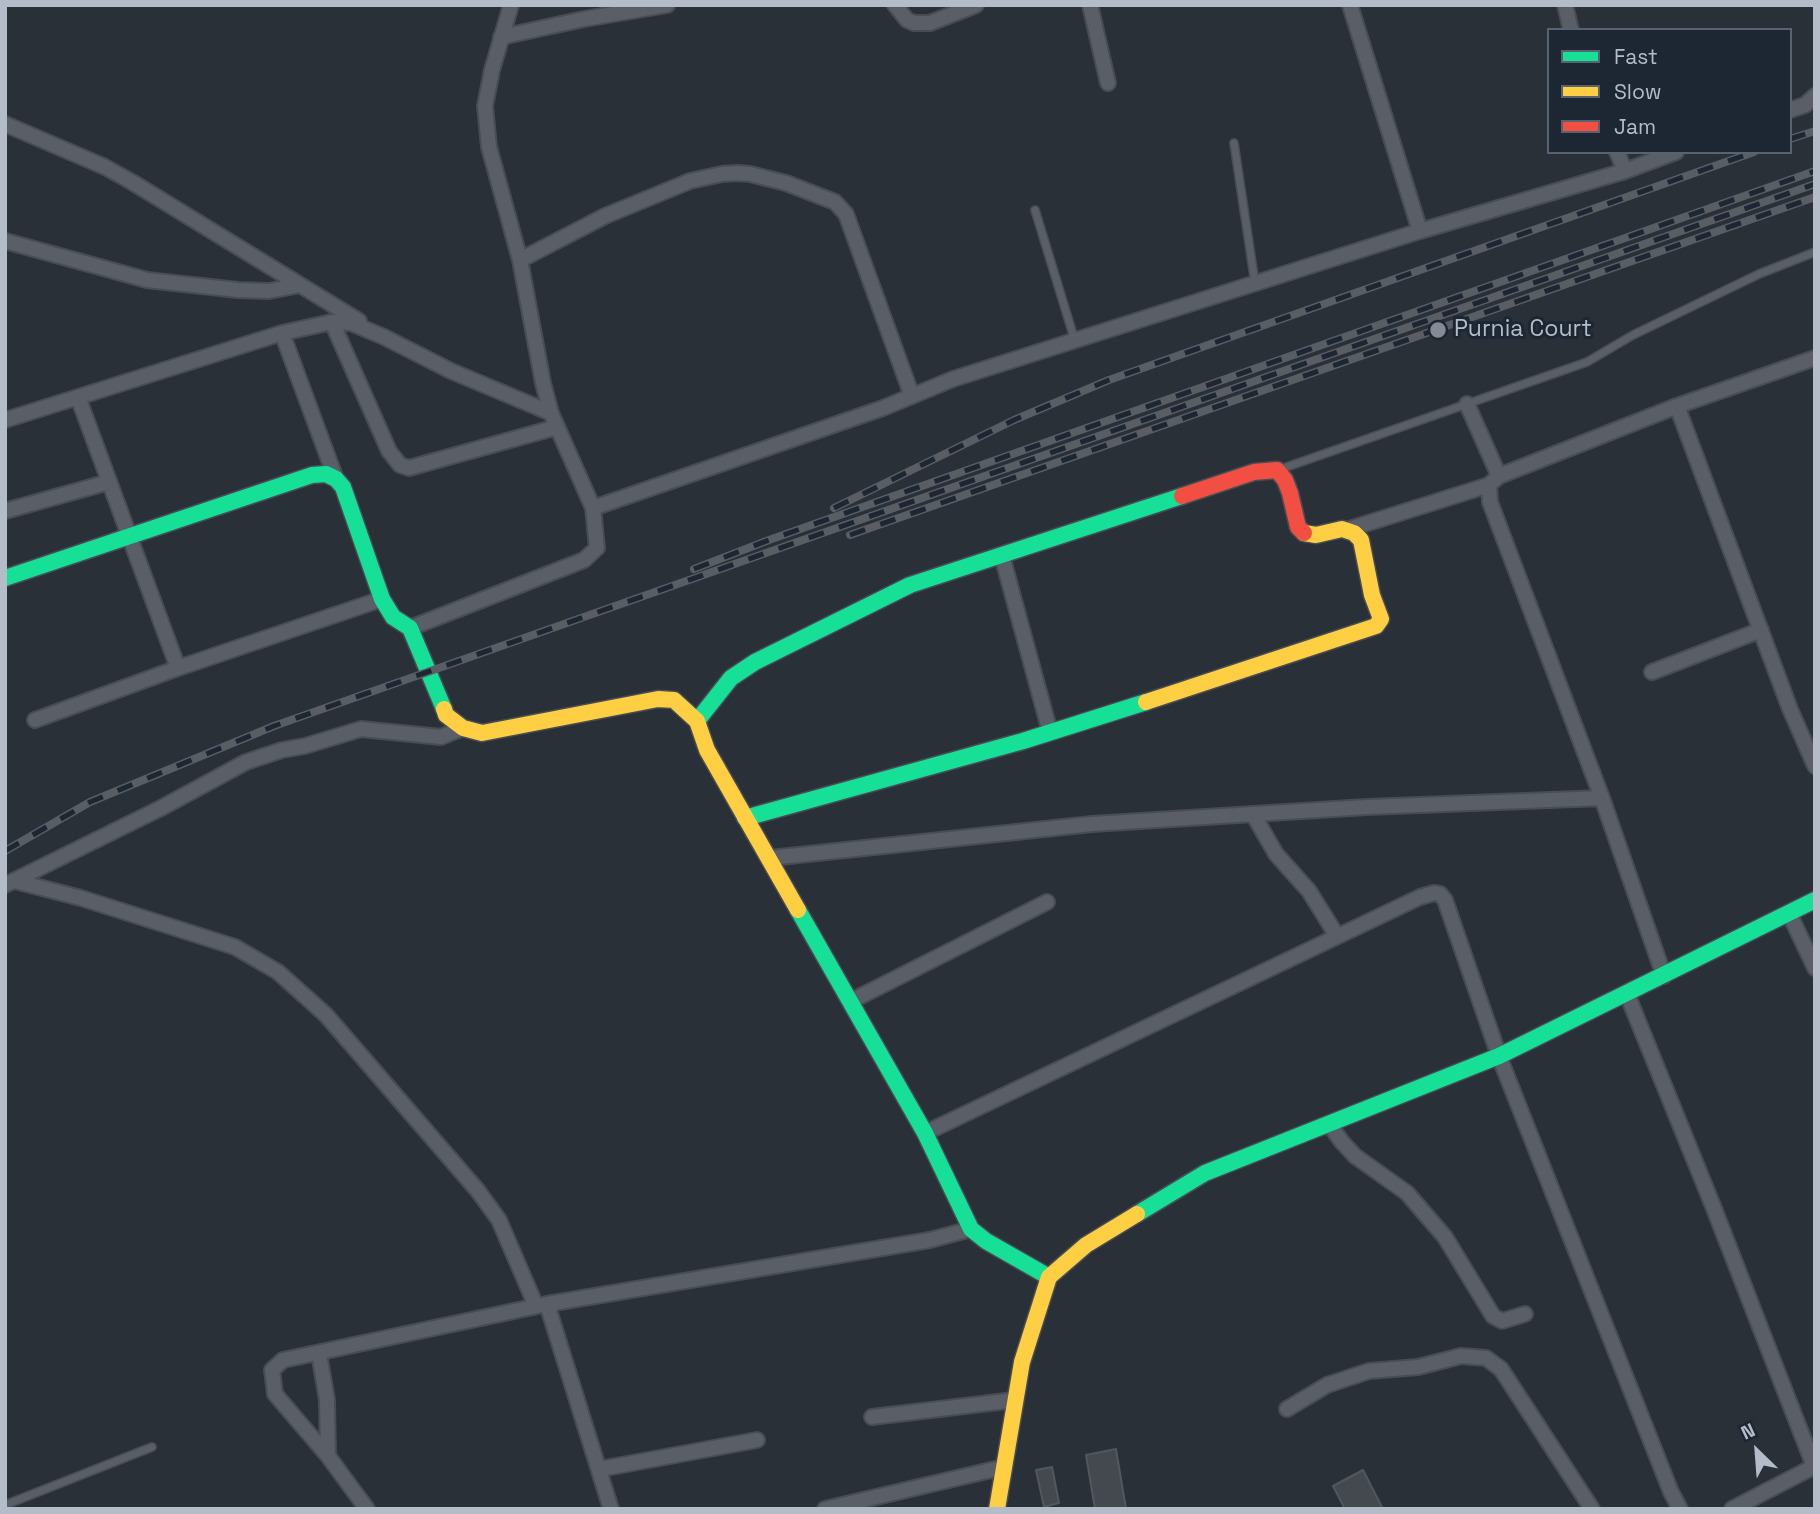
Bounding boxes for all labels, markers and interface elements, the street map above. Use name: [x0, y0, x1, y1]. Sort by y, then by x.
legend: [1547, 28, 1792, 154]
text: Fast: [1614, 43, 1658, 70]
text: Slow: [1614, 78, 1662, 105]
text: Jam: [1614, 113, 1656, 140]
place label: Purnia Court: [1454, 316, 1592, 344]
marker: Purnia Court: [1428, 320, 1448, 340]
north arrow: [1722, 1416, 1792, 1486]
text: N: [1737, 1417, 1759, 1446]

